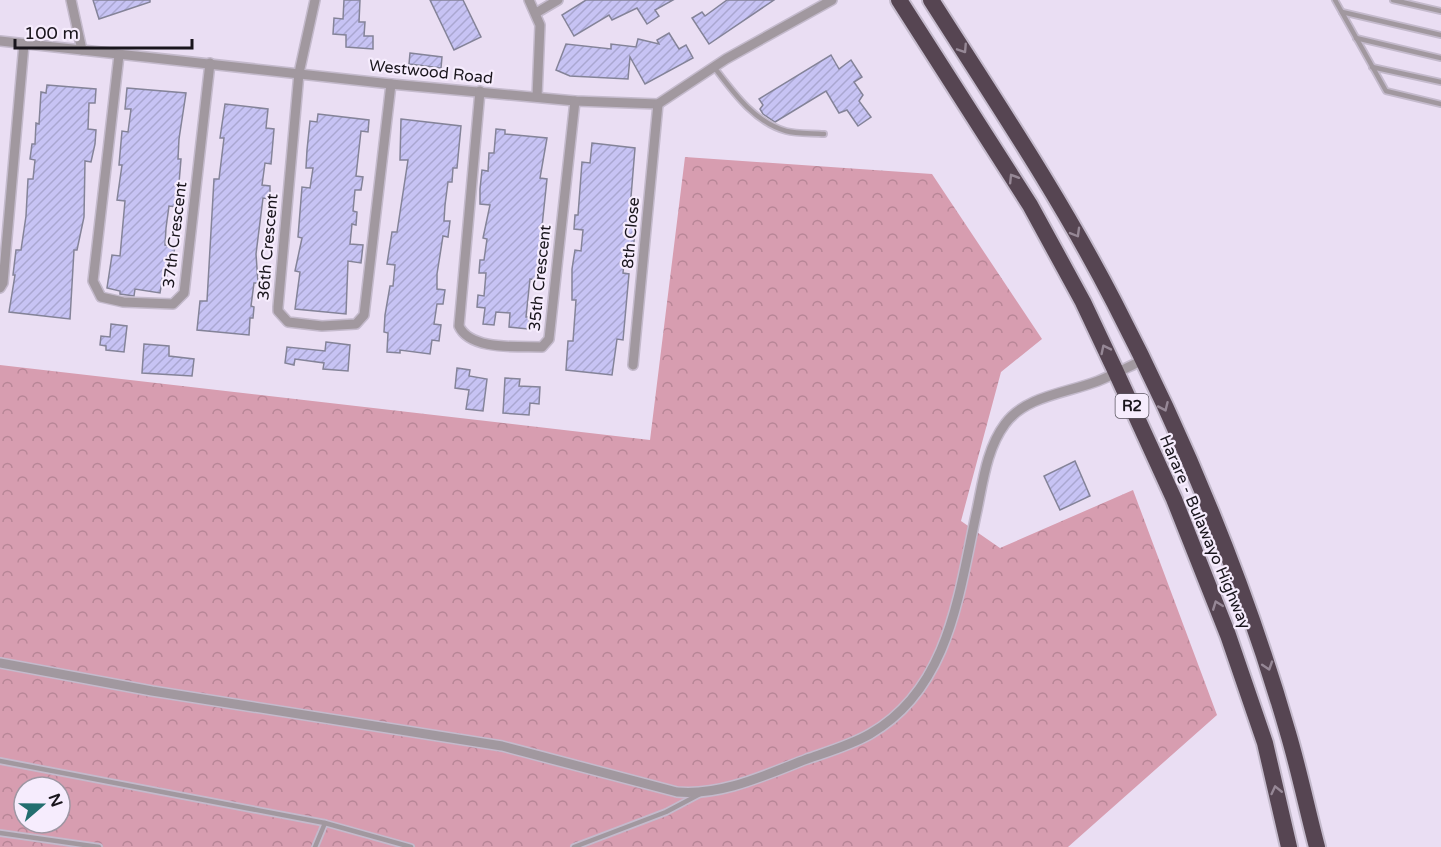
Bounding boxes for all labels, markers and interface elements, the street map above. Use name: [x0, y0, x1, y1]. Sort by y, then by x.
scale bar: [15, 12, 192, 50]
text: 100 m: [24, 22, 79, 44]
one-way arrow: [955, 43, 967, 53]
street label: Westwood Road: [368, 56, 494, 88]
one-way arrow: [1009, 173, 1020, 184]
street label: 37th Crescent: [159, 181, 191, 289]
street label: 36th Crescent: [253, 193, 283, 301]
street label: 8th Close: [618, 196, 644, 270]
street label: 35th Crescent: [524, 224, 556, 332]
one-way arrow: [1069, 227, 1080, 237]
one-way arrow: [1101, 344, 1113, 355]
road number: R2: [1116, 394, 1148, 418]
one-way arrow: [1157, 401, 1169, 412]
street label: Harare - Bulawayo Highway: [1155, 432, 1255, 632]
one-way arrow: [1212, 600, 1224, 611]
one-way arrow: [1260, 660, 1273, 671]
north arrow: [12, 775, 72, 835]
one-way arrow: [1271, 785, 1284, 795]
text: N: [44, 791, 67, 810]

